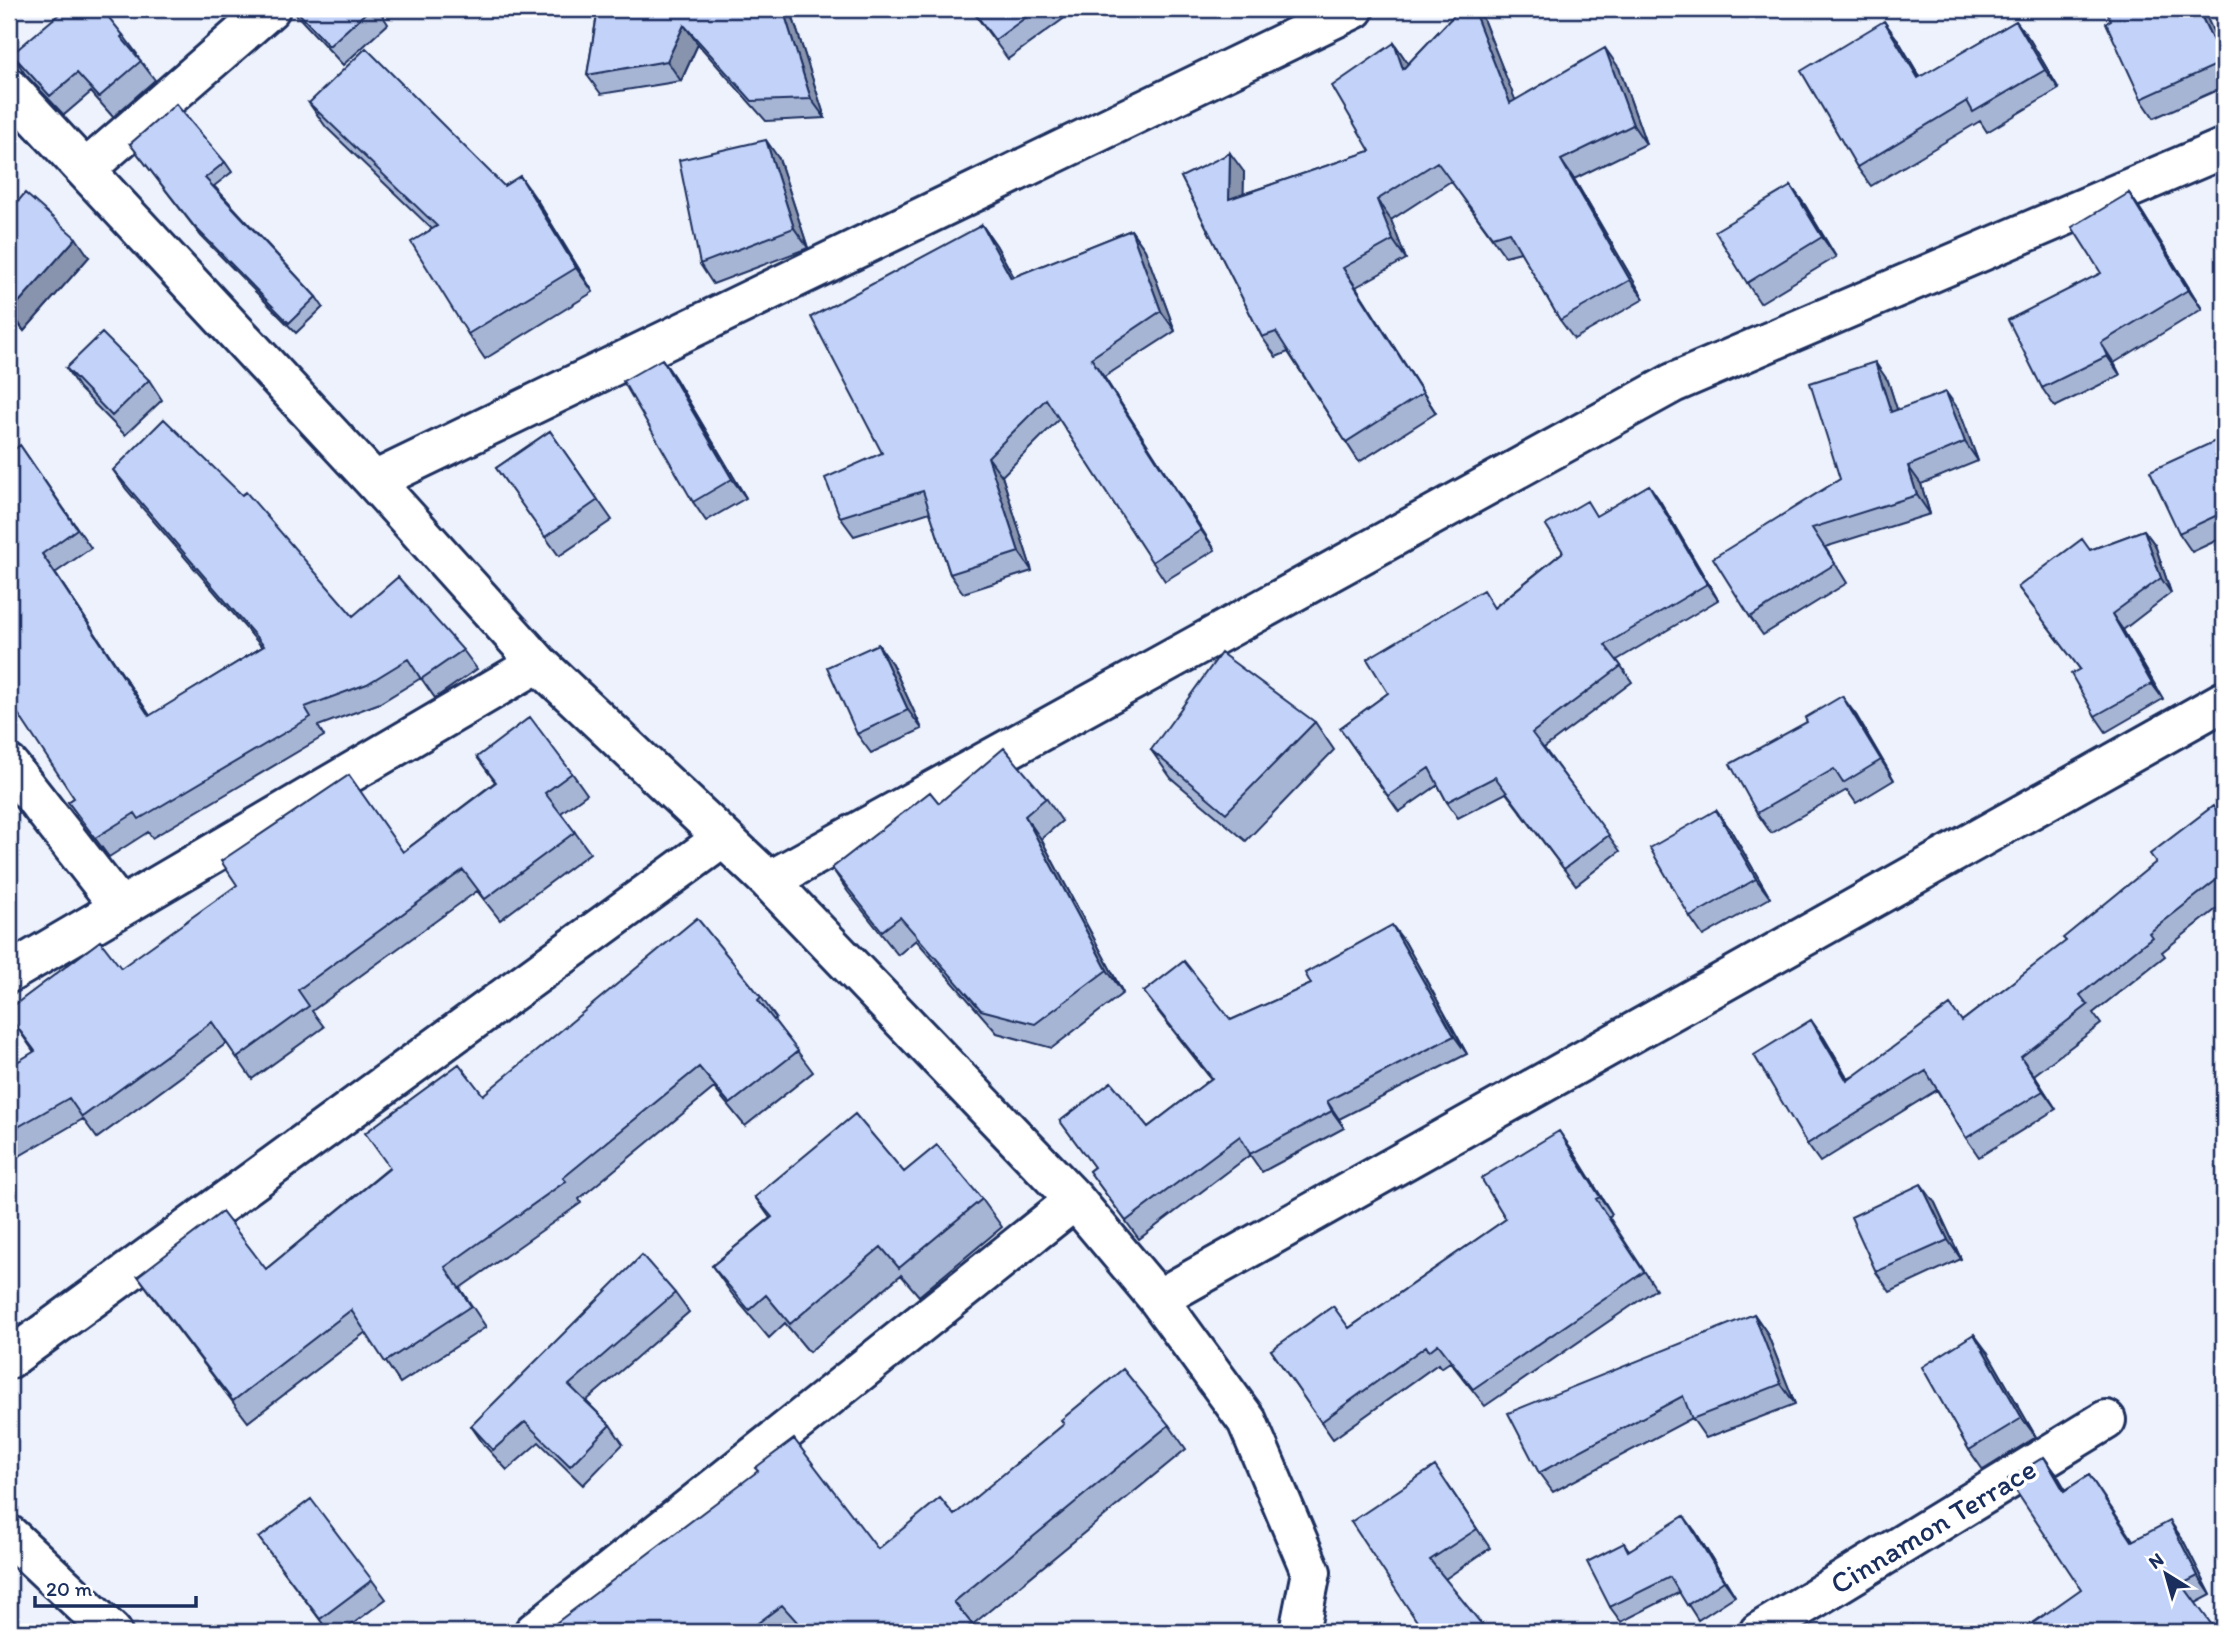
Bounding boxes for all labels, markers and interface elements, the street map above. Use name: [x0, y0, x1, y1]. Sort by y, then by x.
street label: Cinnamon Terrace: [1823, 1450, 2043, 1602]
north arrow: [2132, 1540, 2202, 1610]
text: N: [2144, 1548, 2168, 1574]
scale bar: [35, 1564, 196, 1608]
text: 20 m: [46, 1576, 93, 1601]

